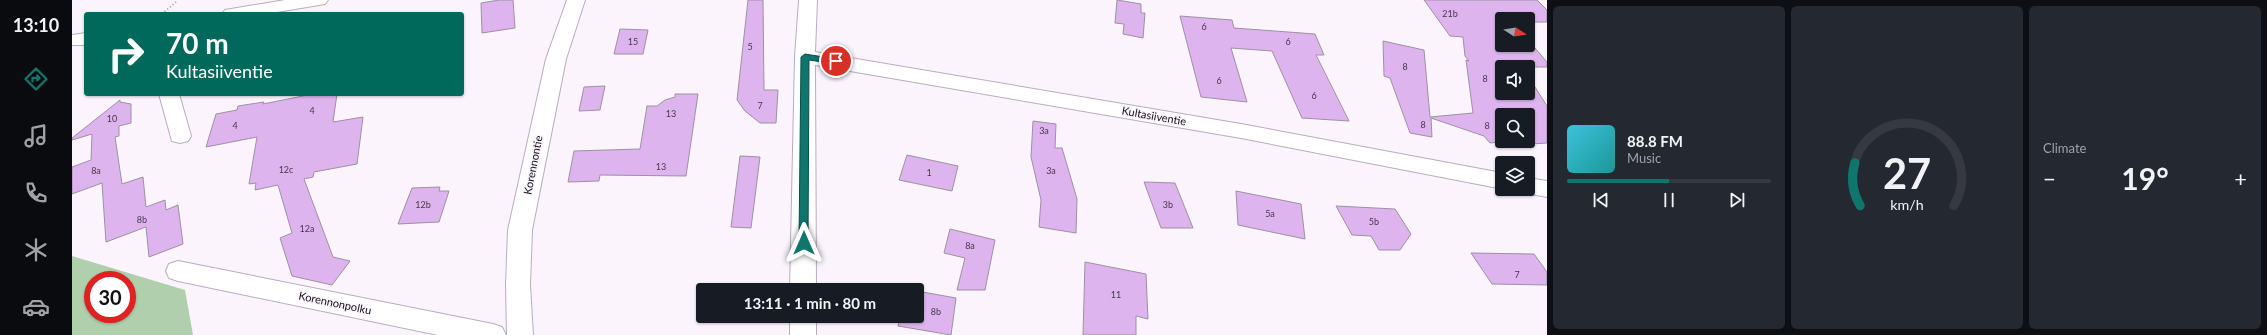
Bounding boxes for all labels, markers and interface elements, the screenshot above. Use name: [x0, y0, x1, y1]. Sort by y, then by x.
house number: 21b: [1442, 8, 1458, 19]
north arrow: [1495, 12, 1535, 52]
map controls: [1495, 12, 1535, 196]
text: 13:10: [13, 14, 59, 36]
house number: 6: [1201, 21, 1207, 32]
text: 70 m: [166, 26, 229, 60]
icon: right: [100, 28, 152, 80]
house number: 15: [628, 36, 638, 47]
house number: 6: [1285, 36, 1291, 47]
house number: 5: [747, 41, 753, 52]
pin: [819, 44, 853, 78]
icon: arrive: [825, 50, 847, 72]
text: Kultasiiventie: [166, 60, 273, 82]
button: sound: [1495, 60, 1535, 100]
house number: 8: [1402, 61, 1408, 72]
icon: directions: [22, 65, 50, 93]
house number: 8: [1482, 73, 1488, 84]
house number: 6: [1216, 75, 1222, 86]
house number: 6: [1311, 90, 1317, 101]
house number: 7: [757, 100, 763, 111]
street label: Kultasiiventie: [1121, 103, 1187, 128]
house number: 4: [309, 105, 315, 116]
house number: 13: [666, 108, 676, 119]
button: search: [1495, 108, 1535, 148]
house number: 10: [107, 113, 117, 124]
house number: 8: [1420, 119, 1426, 130]
house number: 4: [232, 120, 238, 131]
house number: 8: [1484, 120, 1490, 131]
icon: music: [22, 122, 50, 150]
house number: 3a: [1039, 125, 1049, 136]
text: 88.8 FM: [1627, 132, 1683, 150]
street label: Korennontie: [520, 134, 545, 196]
text: Climate: [2043, 140, 2086, 156]
text: 27: [1883, 147, 1931, 197]
text: Music: [1627, 150, 1661, 166]
button: layers: [1495, 156, 1535, 196]
text: 19°: [2121, 160, 2169, 196]
house number: 13: [656, 161, 666, 172]
house number: 12c: [279, 164, 294, 175]
house number: 8a: [91, 165, 101, 176]
house number: 3a: [1046, 165, 1056, 176]
text: −: [2043, 165, 2056, 192]
text: +: [2234, 165, 2247, 192]
house number: 1: [926, 167, 932, 178]
icon: phone: [22, 179, 50, 207]
icon: previous: [1590, 189, 1612, 211]
icon: pause: [1658, 189, 1680, 211]
icon: next: [1726, 189, 1748, 211]
text: km/h: [1890, 195, 1924, 212]
house number: 12b: [415, 199, 431, 210]
house number: 3b: [1163, 199, 1173, 210]
house number: 5a: [1265, 208, 1275, 219]
house number: 8b: [137, 214, 147, 225]
house number: 5b: [1369, 216, 1379, 227]
position arrow: [783, 222, 825, 264]
house number: 12a: [300, 223, 314, 234]
icon: climate: [22, 236, 50, 264]
house number: 8a: [965, 240, 975, 251]
house number: 7: [1514, 269, 1520, 280]
speed limit sign: 30: [84, 271, 136, 323]
street label: Korennonpolku: [298, 288, 373, 317]
house number: 11: [1111, 289, 1121, 300]
icon: car: [22, 293, 50, 321]
text: 13:11 · 1 min · 80 m: [744, 294, 876, 312]
house number: 8b: [931, 306, 941, 317]

